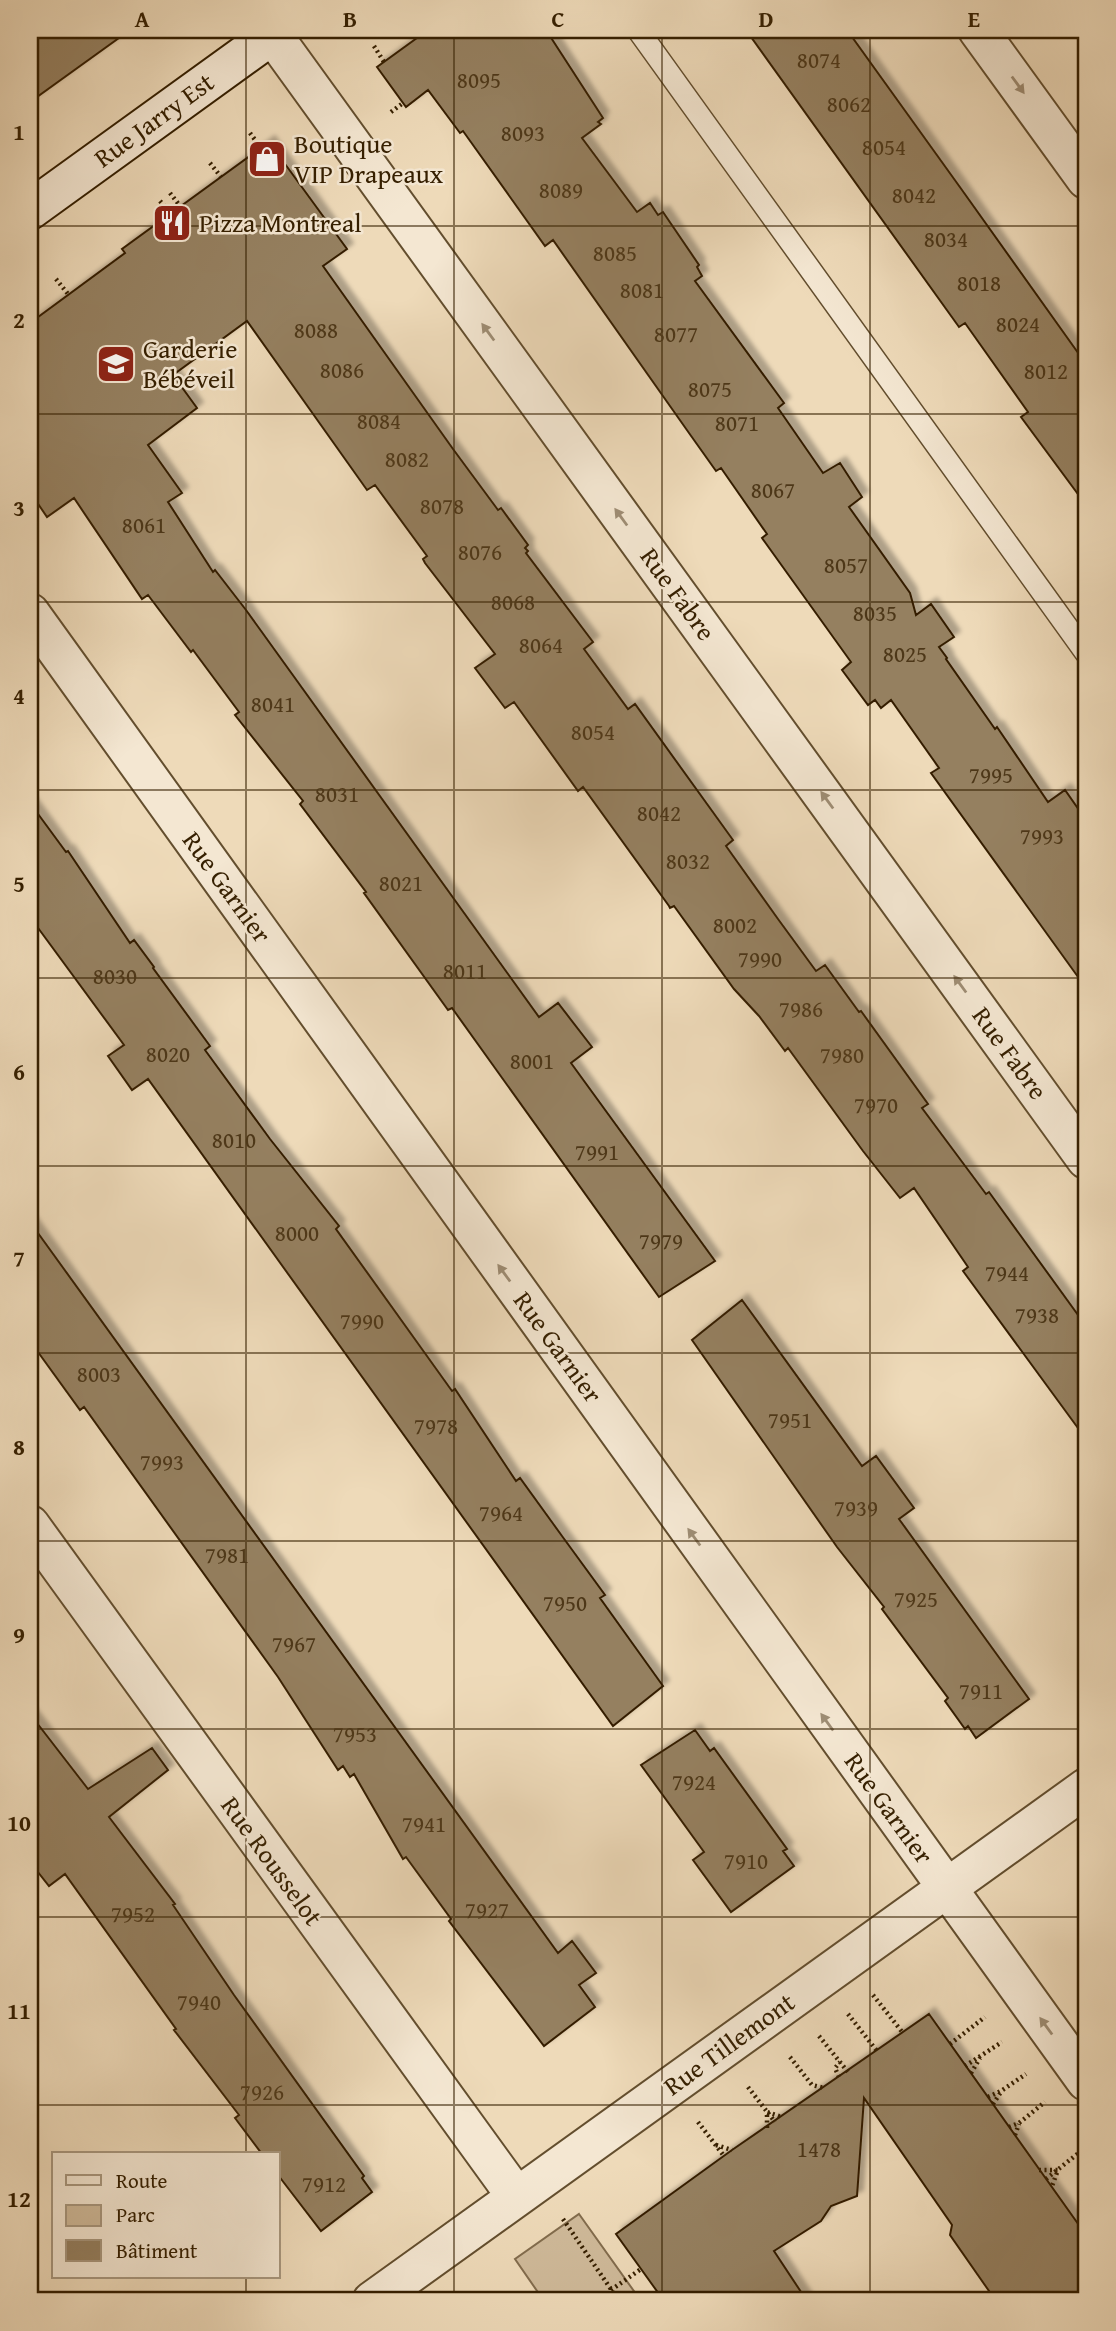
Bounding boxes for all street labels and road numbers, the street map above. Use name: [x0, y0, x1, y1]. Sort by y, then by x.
street label: Rue Jarry Est: [86, 63, 222, 177]
street label: Rue Fabre: [631, 539, 726, 648]
street label: Rue Garnier: [173, 823, 282, 951]
street label: Rue Fabre: [963, 998, 1058, 1107]
street label: Rue Garnier: [504, 1283, 613, 1411]
street label: Rue Garnier: [835, 1744, 944, 1872]
street label: Rue Rousselot: [212, 1788, 333, 1934]
street label: Rue Tillemont: [655, 1983, 802, 2105]

